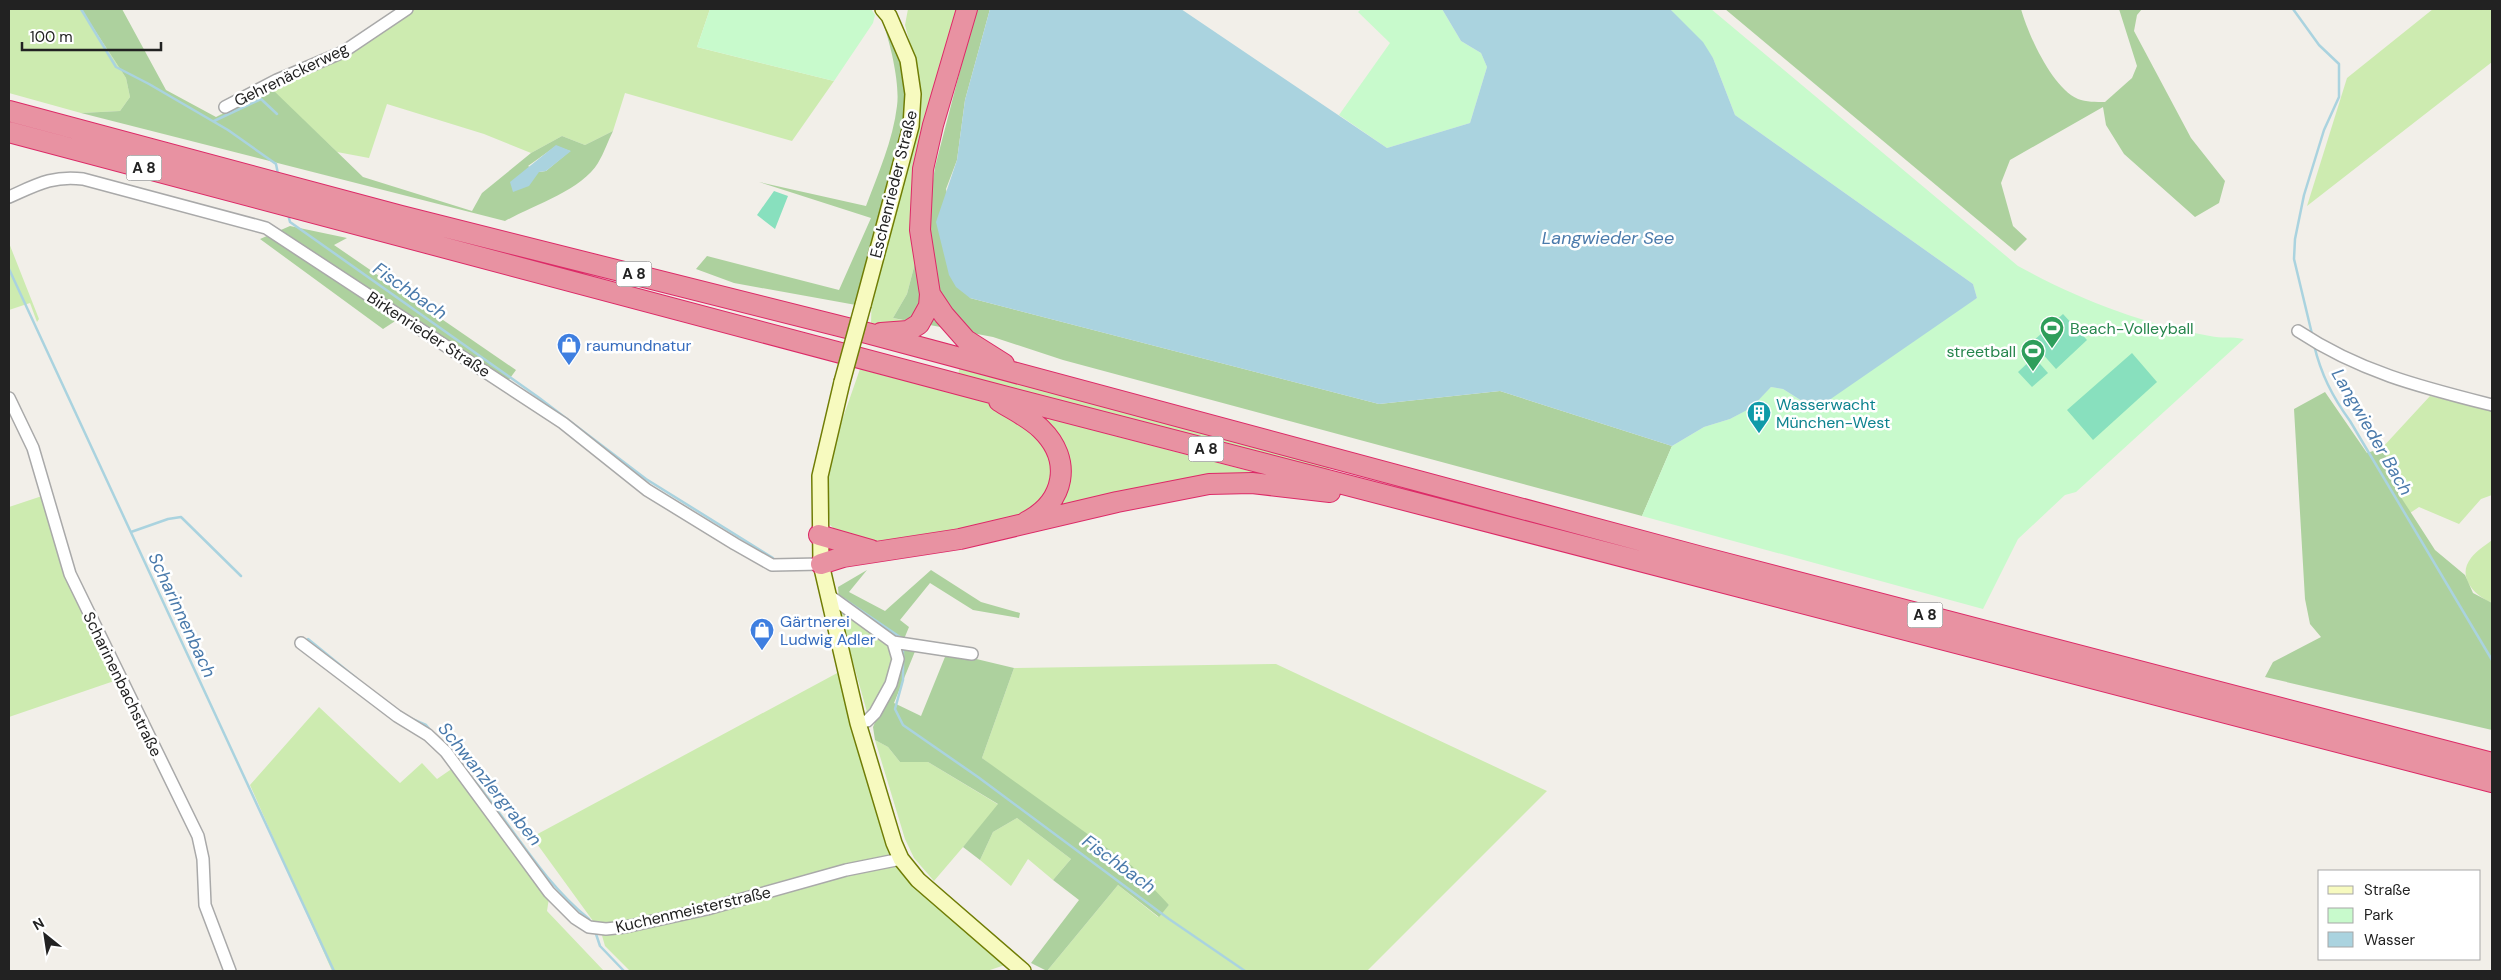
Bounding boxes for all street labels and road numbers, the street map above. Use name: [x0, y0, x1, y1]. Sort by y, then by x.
street label: Gehrenäckerweg: [231, 38, 352, 111]
street label: Eschenrieder Straße: [865, 108, 922, 260]
road number: A 8: [126, 156, 162, 180]
road number: A 8: [616, 262, 652, 286]
street label: Birkenrieder Straße: [363, 287, 494, 382]
road number: A 8: [1188, 436, 1224, 462]
road number: A 8: [1908, 602, 1942, 628]
street label: Scharinenbachstraße: [78, 608, 167, 760]
street label: Kuchenmeisterstraße: [613, 881, 773, 938]

